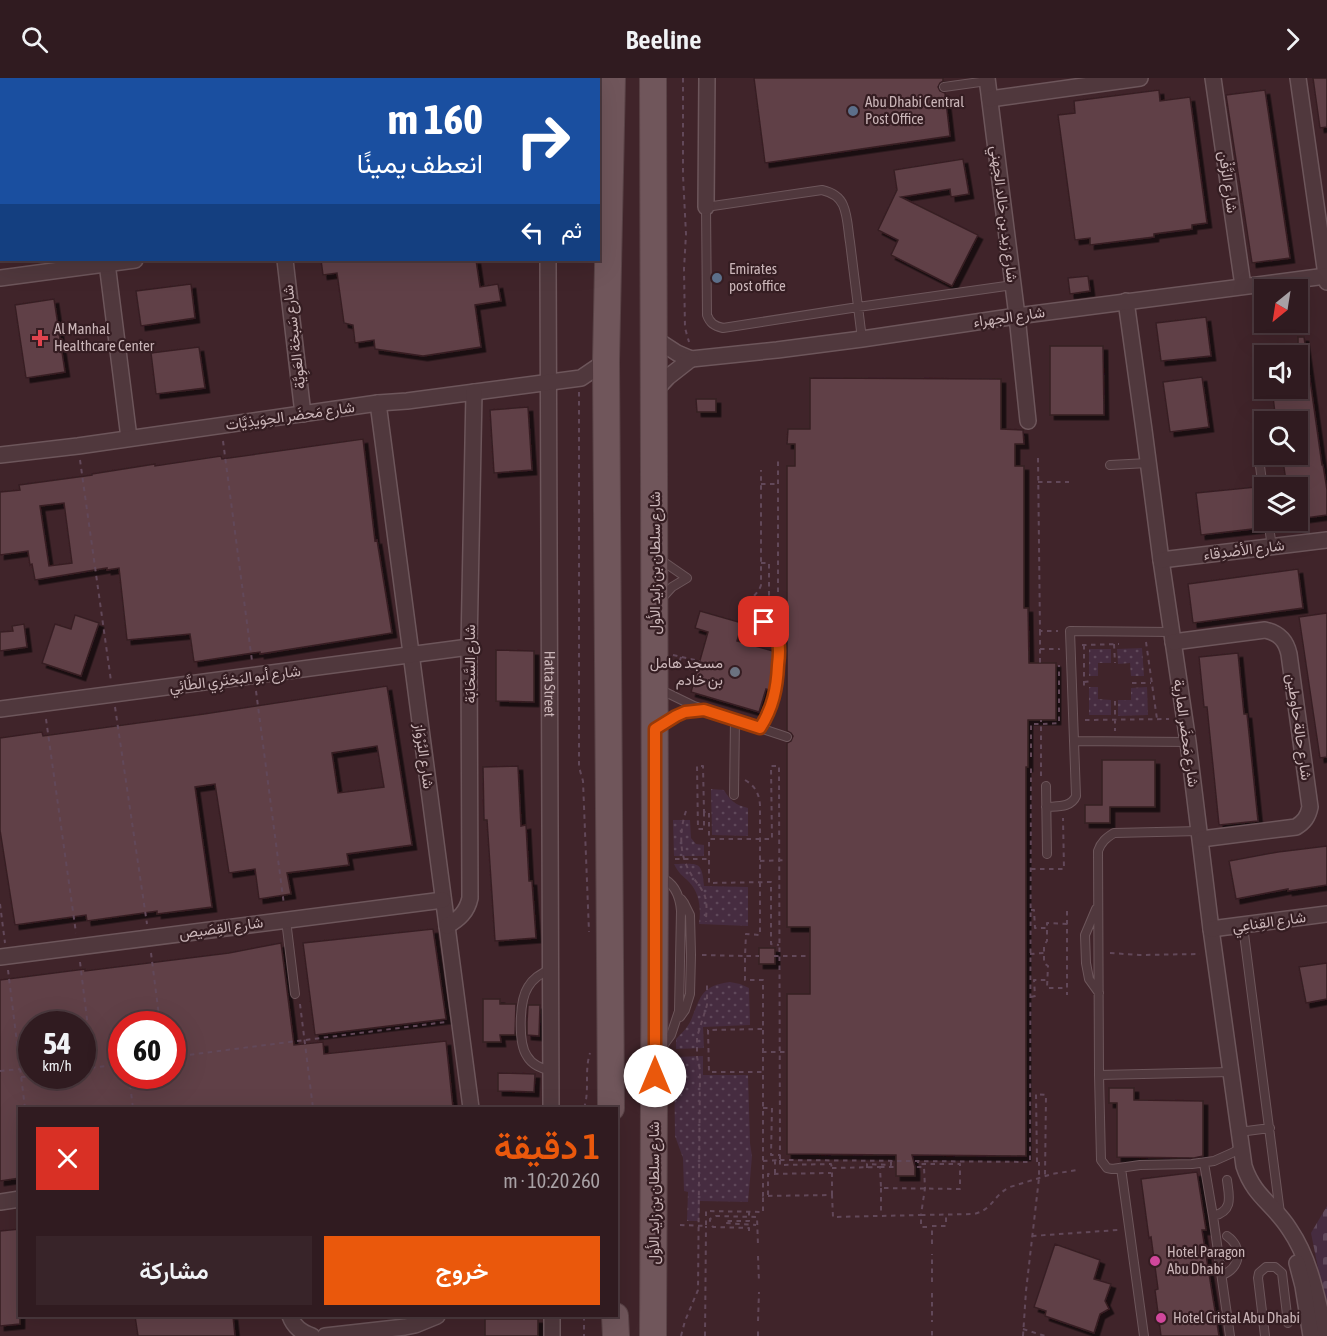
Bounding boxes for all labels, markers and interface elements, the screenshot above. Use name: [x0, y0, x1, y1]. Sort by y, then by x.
icon: search: [18, 23, 51, 56]
icon: forward: [1276, 23, 1309, 56]
text: Beeline: [626, 24, 701, 55]
place label: Abu Dhabi Central Post Office: [865, 93, 964, 127]
text: 160 m: [388, 95, 483, 143]
icon: right: [504, 102, 582, 180]
marker: Abu Dhabi Central Post Office: [846, 104, 860, 118]
street label: شارع زيد بن خالد الجهني: [983, 144, 1021, 284]
text: انعطف يمينًا: [357, 148, 483, 179]
street label: شارع الزَّفْن: [1213, 150, 1242, 215]
icon: left: [516, 216, 549, 249]
text: ثم: [561, 217, 582, 243]
place label: Emirates post office: [729, 260, 786, 294]
marker: Emirates post office: [710, 271, 724, 285]
north arrow: [1254, 279, 1308, 333]
map controls: [1254, 279, 1308, 531]
street label: شارع سَبخة العَوِيَّة: [279, 283, 312, 390]
street label: شارع الجهراء: [972, 303, 1046, 333]
place label: Al Manhal Healthcare Center: [54, 320, 155, 354]
marker: Al Manhal Healthcare Center: [31, 329, 49, 347]
button: sound: [1254, 345, 1308, 399]
street label: شارع مَحضَر الحِوَيذِيَّات: [224, 398, 356, 436]
button: search: [1254, 411, 1308, 465]
button: layers: [1254, 477, 1308, 531]
street label: شارع سلطان بن زايد الأول: [646, 491, 666, 634]
street label: شارع الأصْدِقاء: [1202, 536, 1286, 566]
pin: [738, 596, 789, 647]
icon: arrive: [747, 605, 780, 638]
street label: شارع السَّحَابَة: [461, 624, 481, 704]
street label: Hatta Street: [541, 651, 559, 717]
place label: مسجد هامل بن خادم: [650, 654, 723, 690]
street label: شارع أبو البَختَرِي الطَّائِي: [168, 660, 302, 700]
marker: مسجد هامل بن خادم: [728, 665, 742, 679]
street label: شارع حالة حاوطين: [1281, 672, 1315, 782]
street label: شارع مَحضَر المارية: [1168, 678, 1203, 789]
street label: شارع البُرْوَاز: [408, 721, 438, 790]
street label: شارع القِناعِي: [1231, 908, 1308, 940]
street label: شارع القِصَيص: [178, 913, 265, 945]
speed limit sign: 60: [108, 1011, 186, 1089]
text: 54: [43, 1026, 71, 1060]
position arrow: [623, 1044, 687, 1108]
text: km/h: [42, 1057, 72, 1074]
street label: شارع سلطان بن زايد الأول: [645, 1121, 665, 1264]
text: 1 دقيقة: [494, 1125, 600, 1167]
button: close: [36, 1127, 99, 1190]
text: 260 m · 10:20: [503, 1169, 600, 1192]
button: مشاركة: [36, 1236, 312, 1305]
button: خروج: [324, 1236, 600, 1305]
place label: Hotel Paragon Abu Dhabi: [1167, 1243, 1245, 1277]
marker: Hotel Paragon Abu Dhabi: [1148, 1254, 1162, 1268]
place label: Hotel Cristal Abu Dhabi: [1173, 1309, 1300, 1326]
marker: Hotel Cristal Abu Dhabi: [1154, 1311, 1168, 1325]

